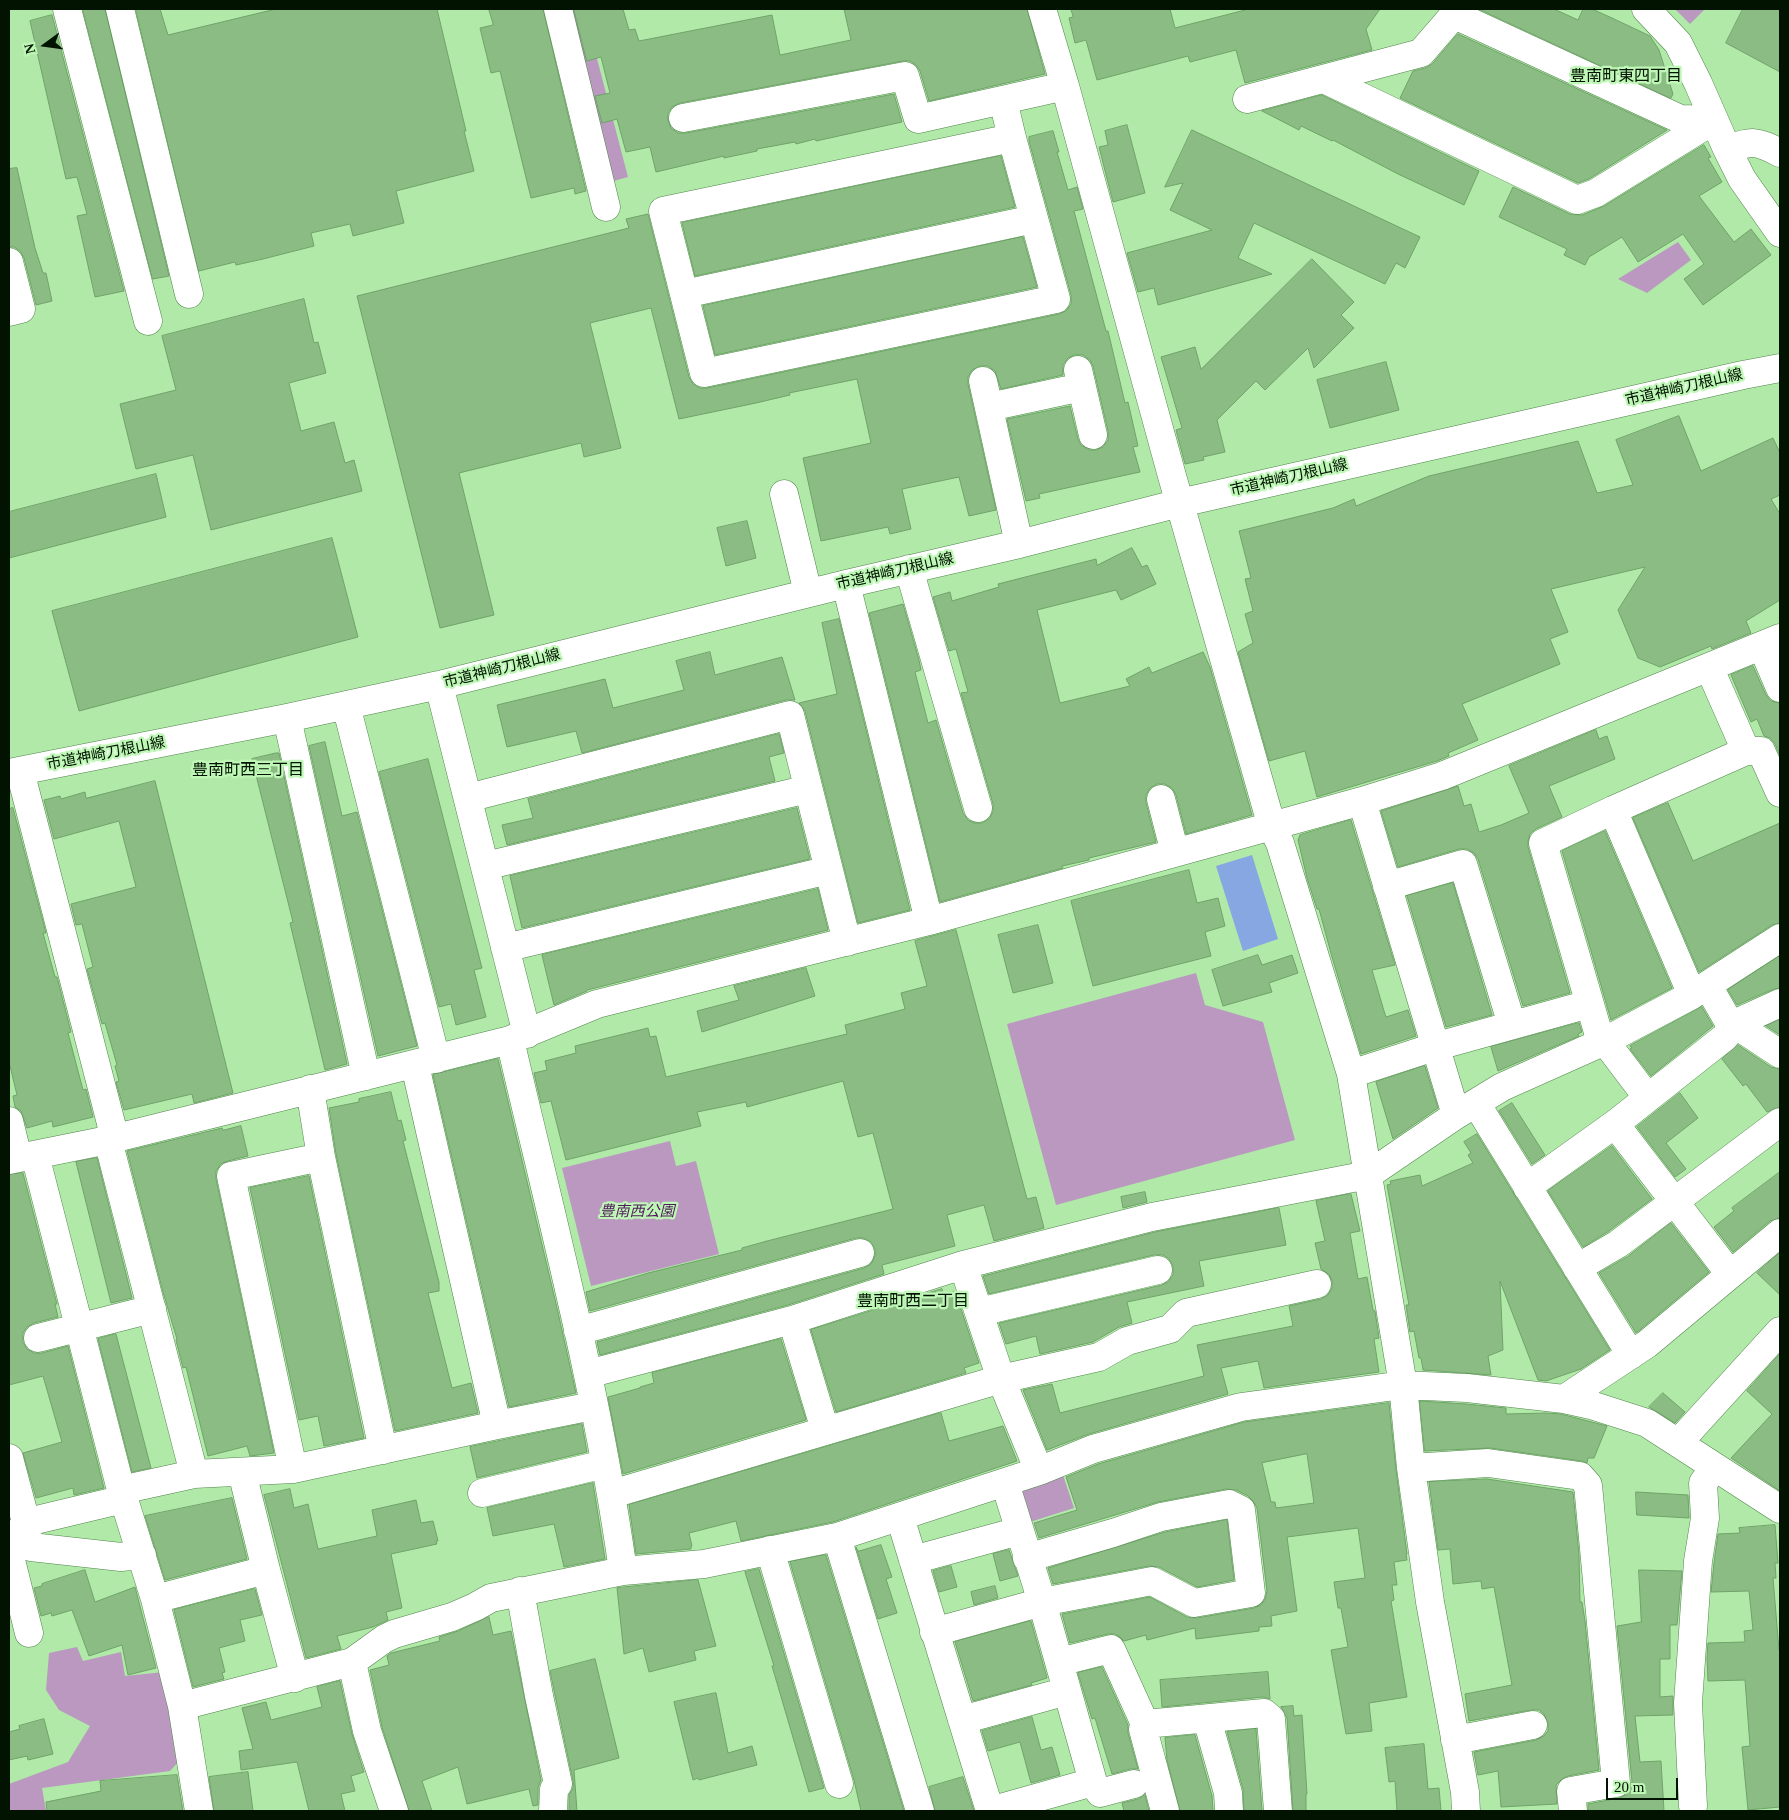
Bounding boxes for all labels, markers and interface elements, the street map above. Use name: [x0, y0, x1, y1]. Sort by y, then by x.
north arrow: [20, 20, 70, 70]
text: N: [21, 42, 38, 55]
district label: 豊南町東四丁目: [1570, 67, 1682, 87]
street label: 市道神崎刀根山線: [1624, 366, 1744, 410]
street label: 市道神崎刀根山線: [1229, 456, 1349, 500]
street label: 市道神崎刀根山線: [835, 550, 955, 594]
street label: 市道神崎刀根山線: [442, 646, 562, 692]
street label: 市道神崎刀根山線: [45, 734, 167, 774]
district label: 豊南町西三丁目: [192, 761, 304, 781]
park label: 豊南西公園: [600, 1203, 674, 1221]
district label: 豊南町西二丁目: [857, 1292, 969, 1312]
scale bar: [1609, 1768, 1682, 1800]
text: 20 m: [1614, 1779, 1644, 1795]

